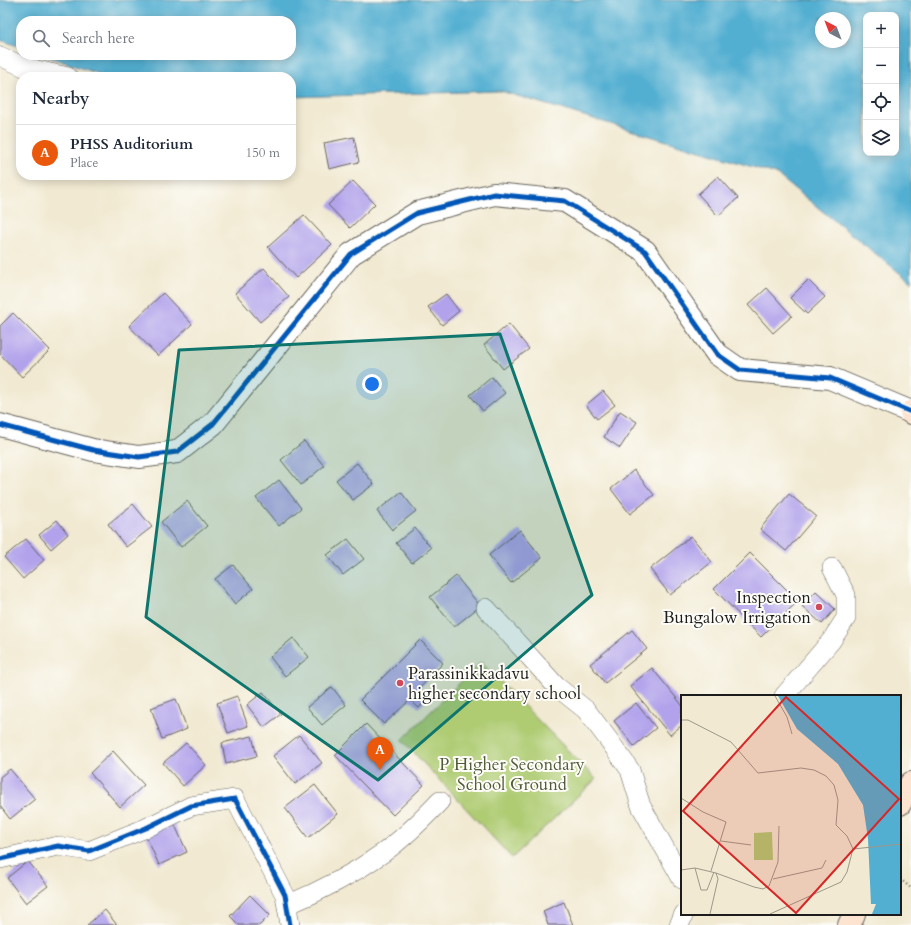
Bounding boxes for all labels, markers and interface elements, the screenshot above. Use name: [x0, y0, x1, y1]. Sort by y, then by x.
north arrow: [815, 12, 851, 48]
map controls: [863, 12, 899, 156]
button: +: [863, 12, 899, 48]
search box: [16, 16, 296, 60]
icon: search: [30, 27, 52, 49]
text: Search here: [62, 28, 135, 48]
button: −: [863, 48, 899, 84]
button: locate: [863, 84, 899, 120]
text: Nearby: [32, 87, 89, 110]
button: layers: [863, 120, 899, 156]
text: PHSS Auditorium: [70, 134, 193, 154]
text: A: [40, 144, 50, 162]
text: 150 m: [246, 144, 280, 162]
text: Place: [70, 154, 98, 172]
your location: [362, 374, 382, 394]
place label: Inspection Bungalow Irrigation: [663, 586, 811, 629]
marker: Inspection Bungalow Irrigation: [814, 602, 824, 612]
place label: Parassinikkadavu higher secondary school: [408, 662, 582, 705]
marker: Parassinikkadavu higher secondary school: [395, 678, 405, 688]
inset map: [681, 695, 901, 915]
pin: A: [367, 737, 393, 770]
park label: P Higher Secondary School Ground: [439, 753, 585, 796]

